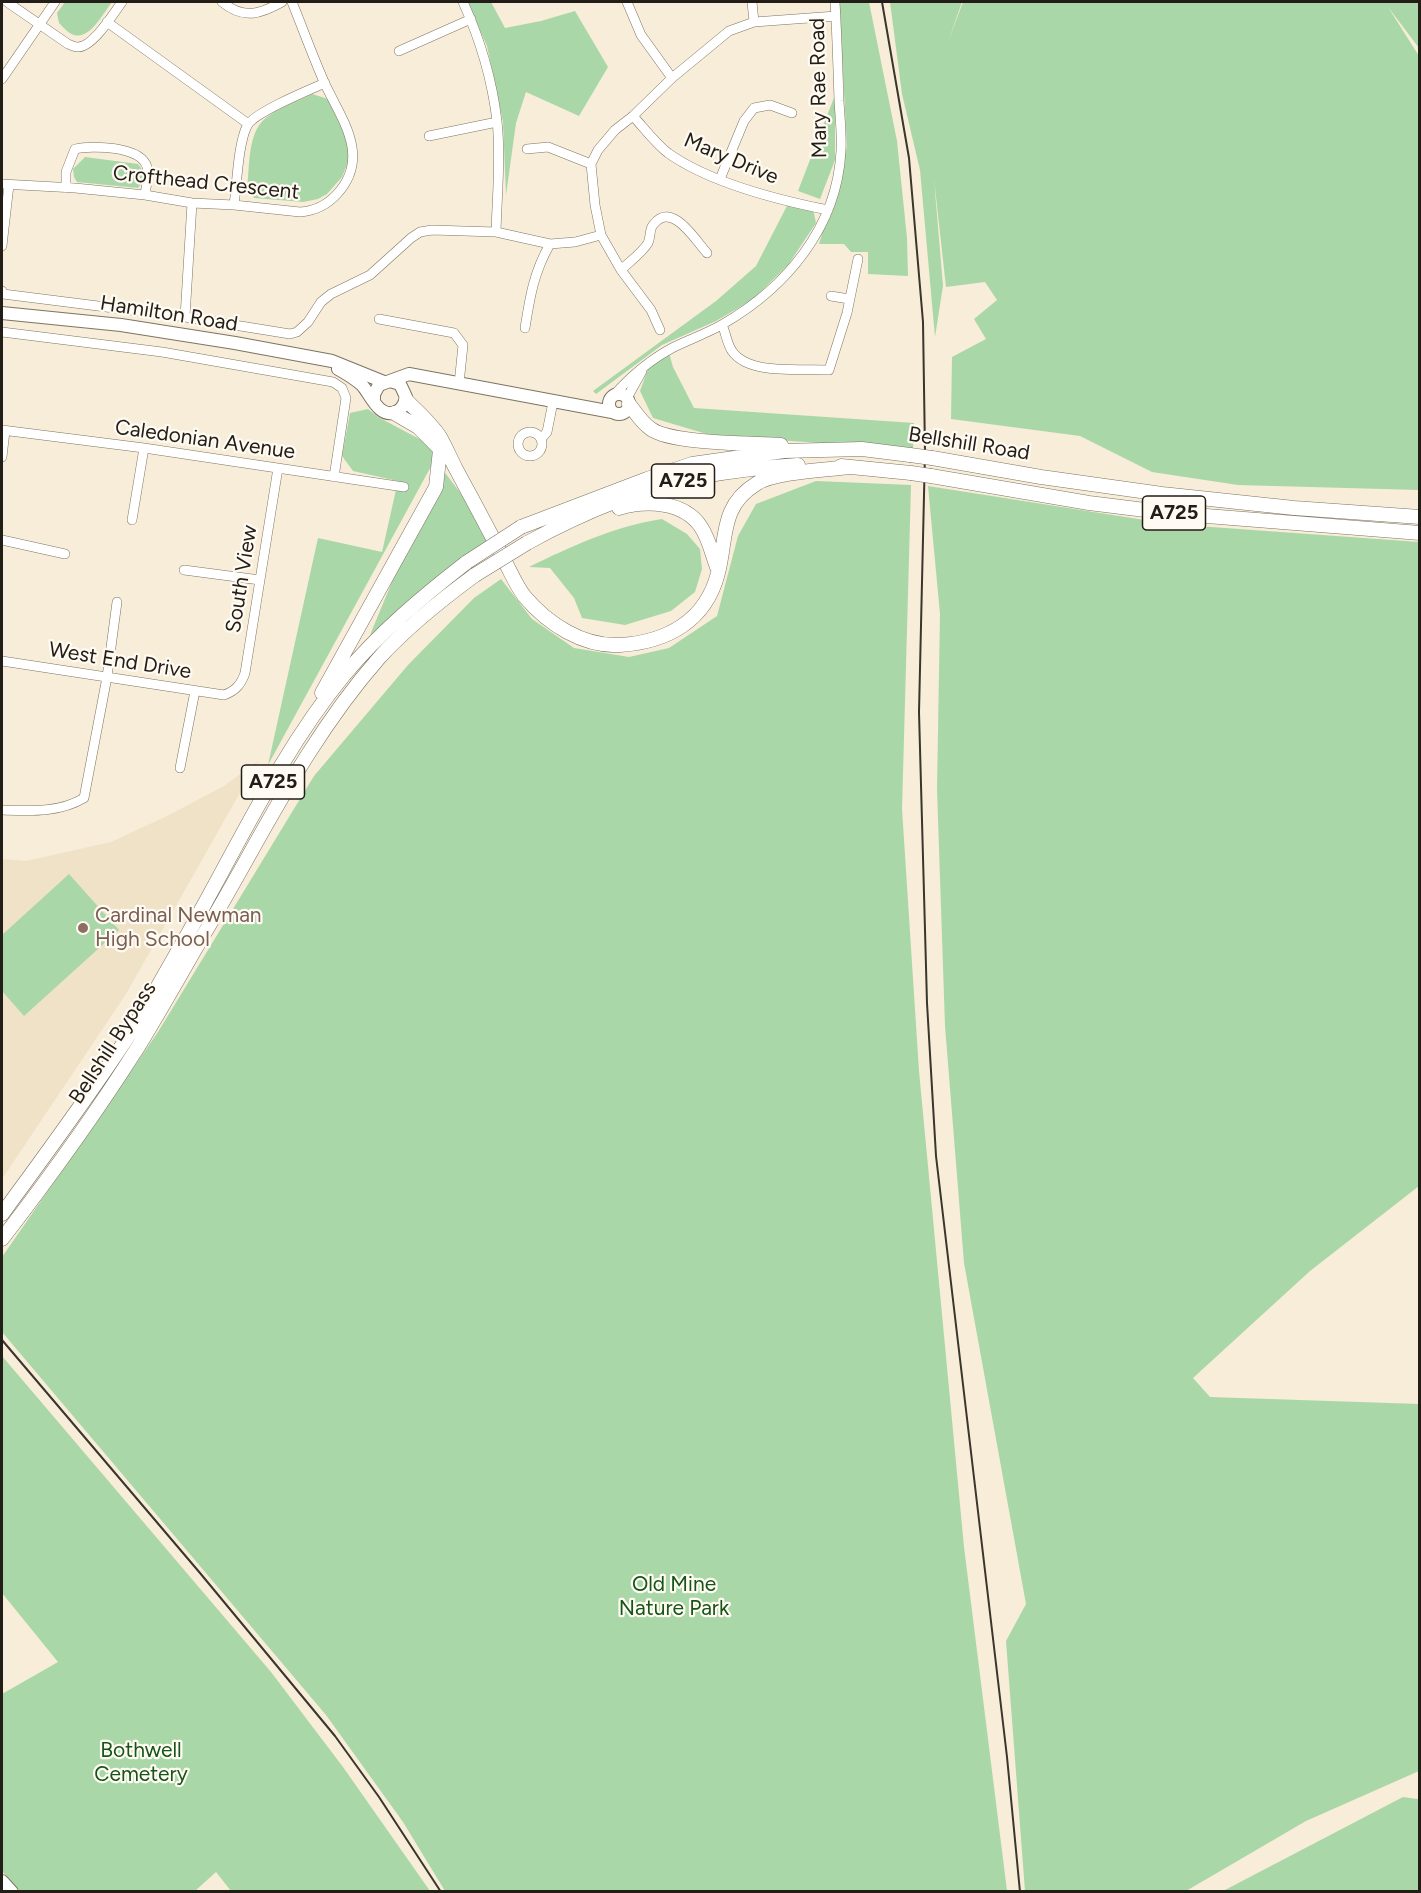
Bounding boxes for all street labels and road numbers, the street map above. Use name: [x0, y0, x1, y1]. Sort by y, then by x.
street label: Mary Rae Road: [805, 17, 833, 159]
street label: Mary Drive: [680, 128, 782, 190]
street label: Crofthead Crescent: [111, 161, 301, 205]
street label: Hamilton Road: [98, 291, 240, 337]
street label: Caledonian Avenue: [113, 415, 297, 465]
street label: Bellshill Road: [906, 422, 1032, 466]
road number: A725: [652, 464, 714, 498]
road number: A725: [1142, 496, 1206, 530]
street label: South View: [221, 523, 263, 635]
street label: West End Drive: [47, 637, 193, 685]
road number: A725: [242, 765, 304, 799]
street label: Bellshill Bypass: [64, 977, 162, 1109]

